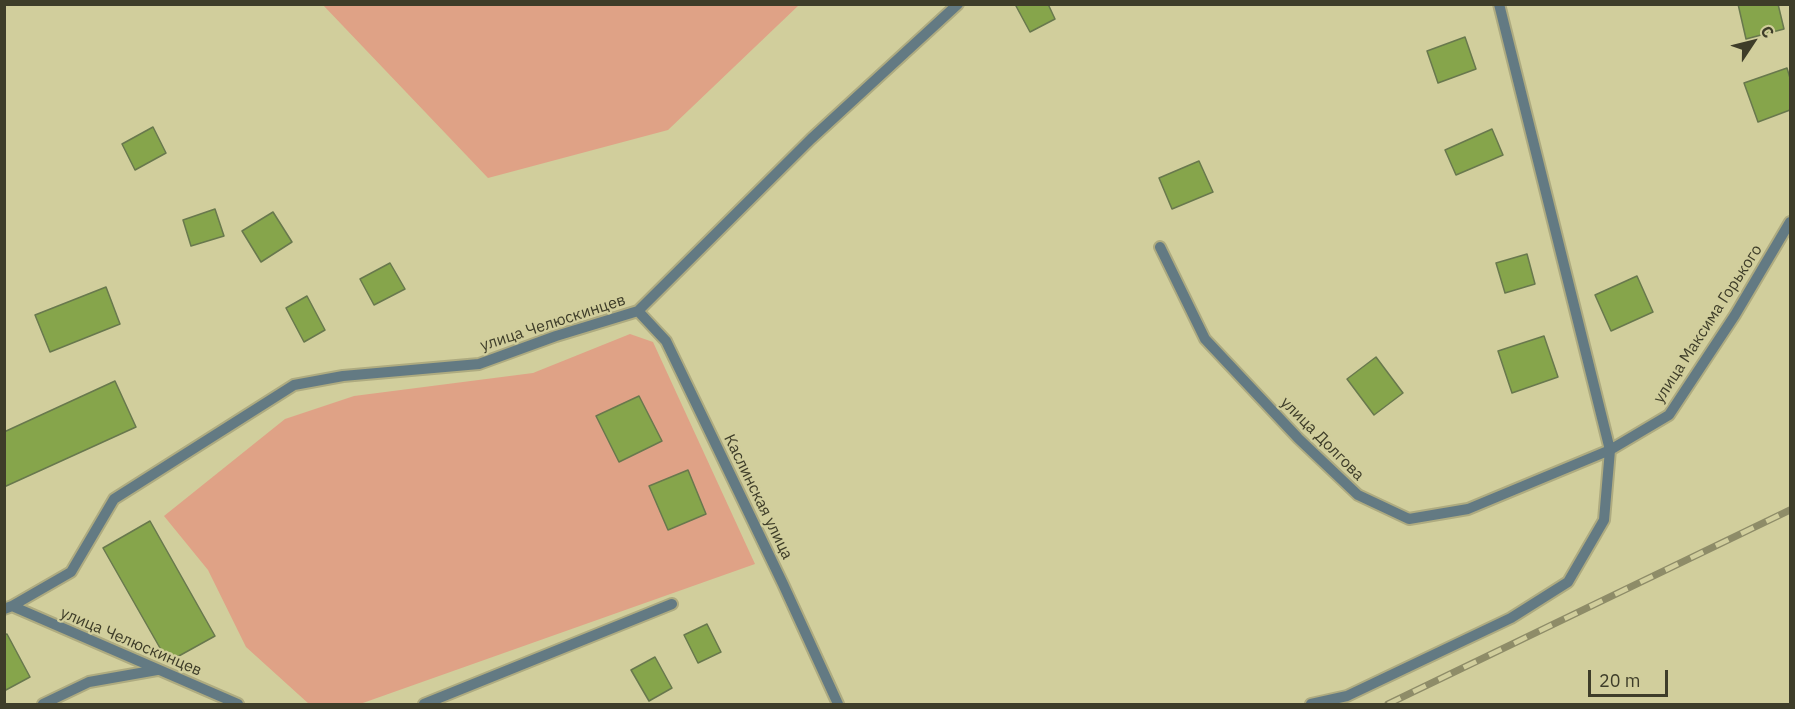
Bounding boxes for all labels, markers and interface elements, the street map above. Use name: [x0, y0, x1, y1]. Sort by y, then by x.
north arrow: [1723, 12, 1783, 72]
text: С: [1757, 22, 1779, 42]
street label: улица Максима Горького: [1650, 241, 1766, 407]
street label: улица Челюскинцев: [478, 290, 628, 356]
street label: улица Долгова: [1276, 393, 1368, 485]
street label: Каслинская улица: [719, 431, 797, 563]
street label: улица Челюскинцев: [57, 604, 205, 680]
scale bar: [1591, 658, 1670, 696]
text: 20 m: [1599, 669, 1641, 692]

